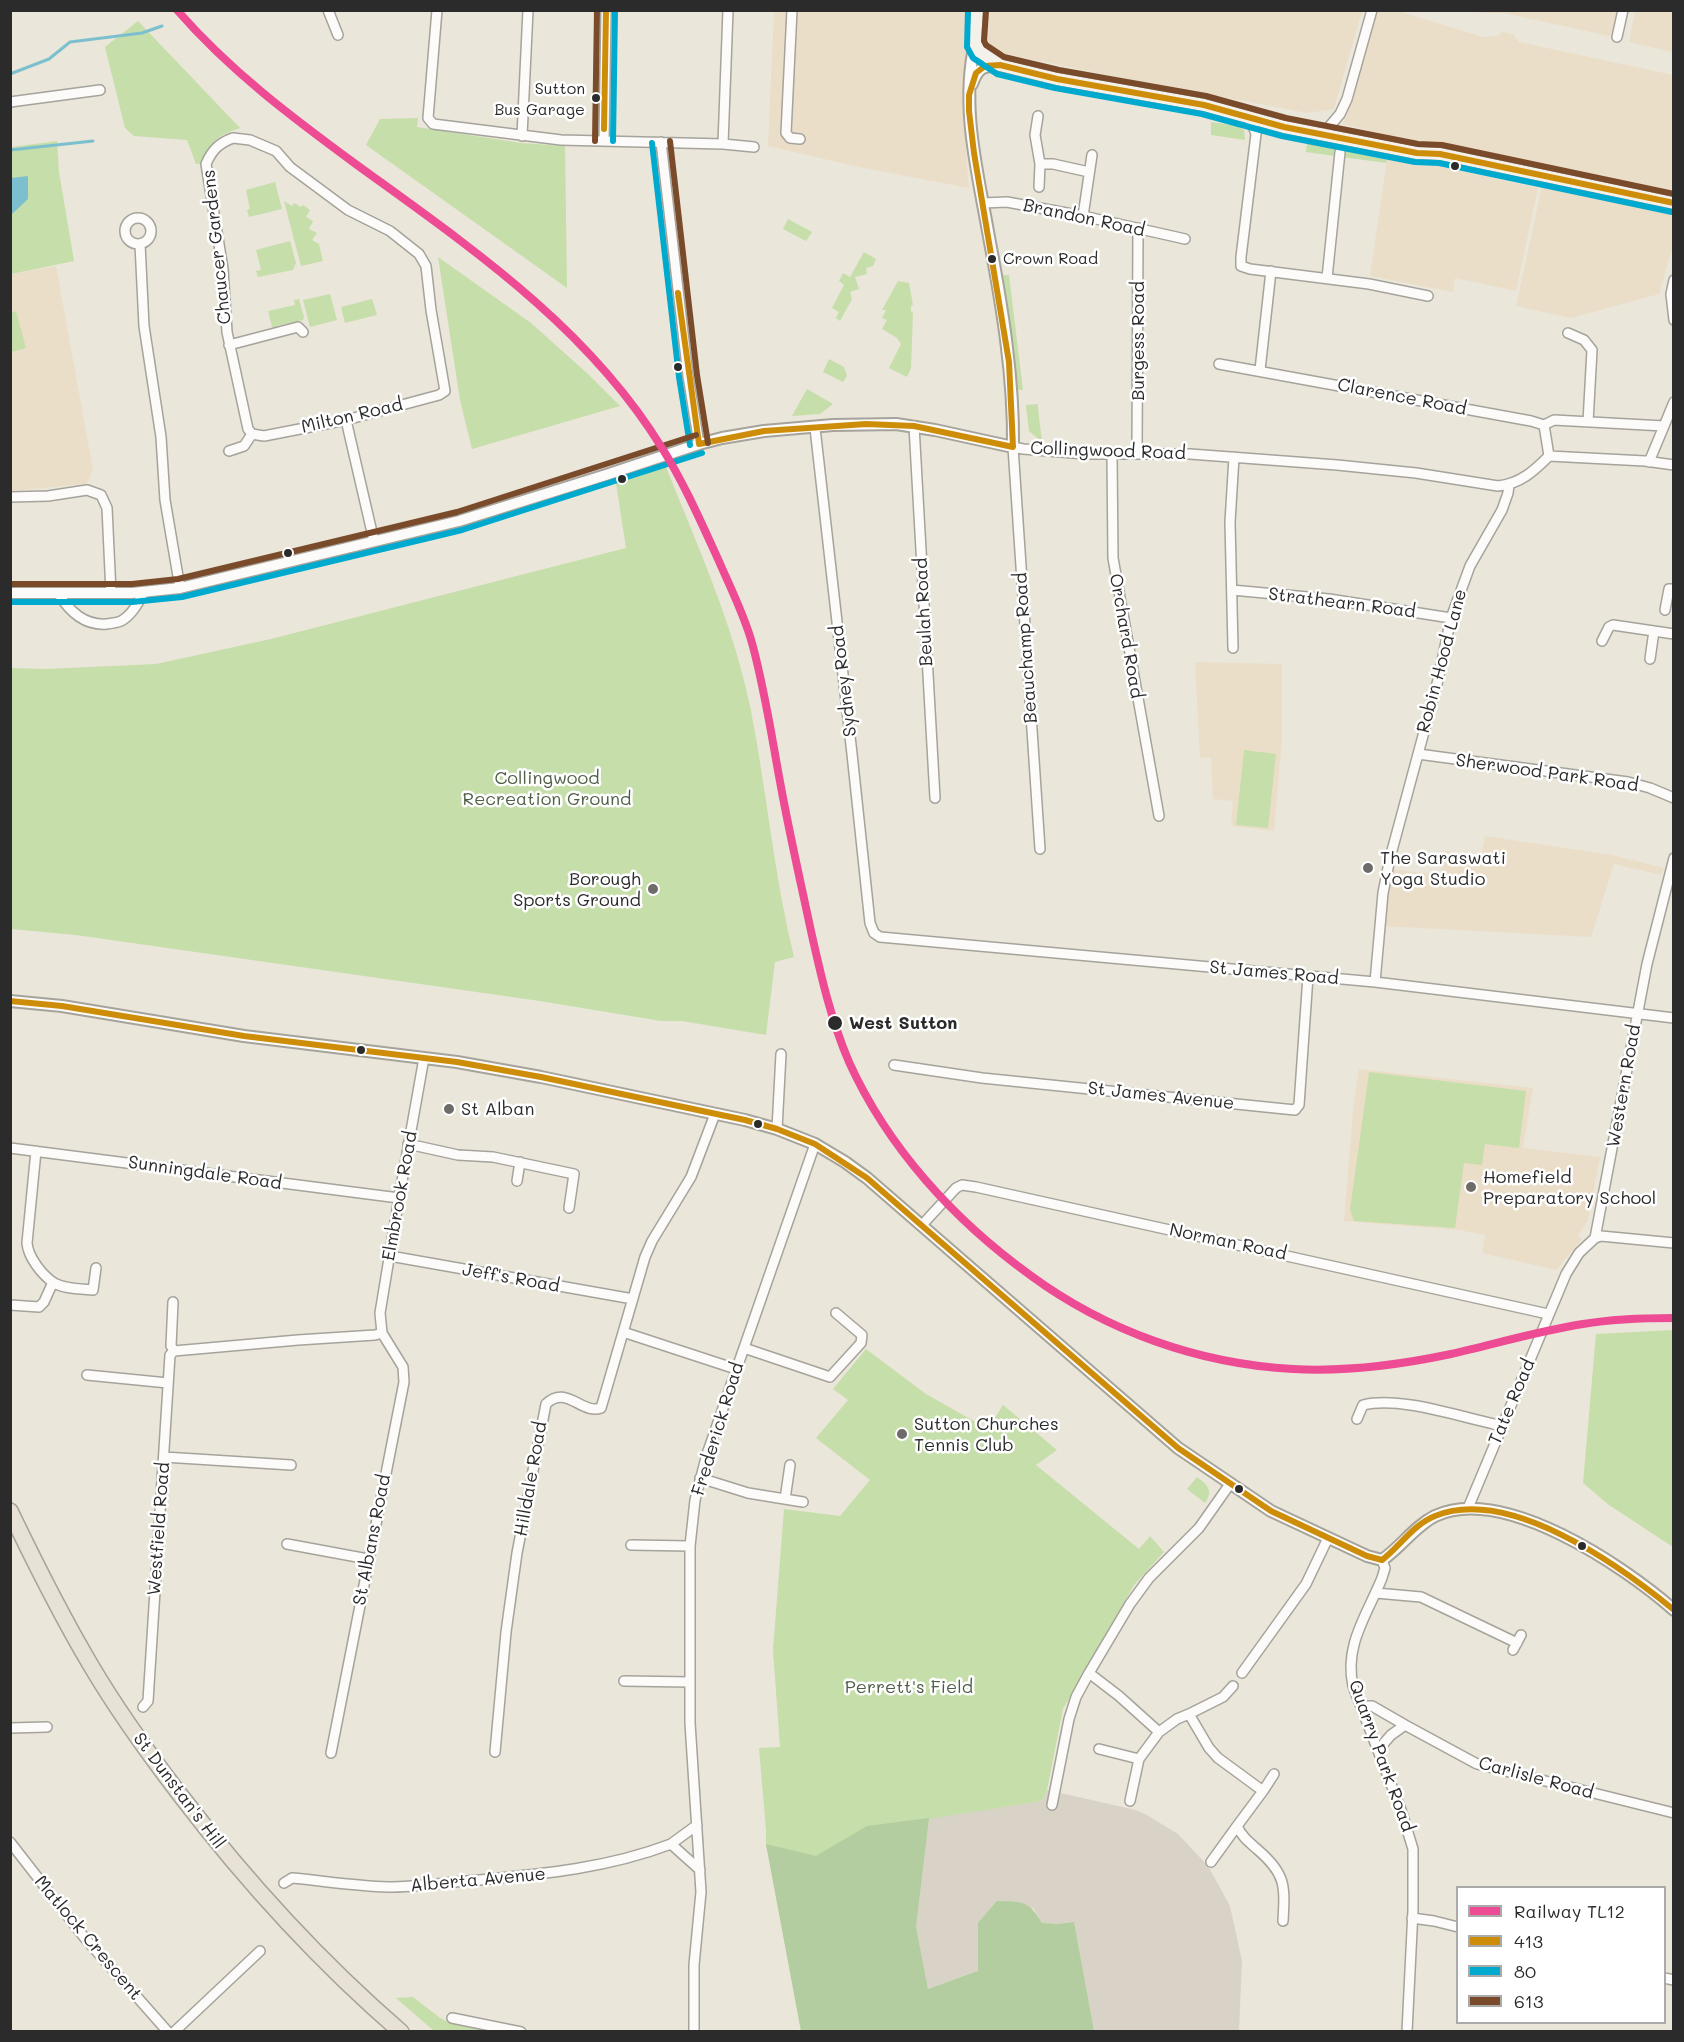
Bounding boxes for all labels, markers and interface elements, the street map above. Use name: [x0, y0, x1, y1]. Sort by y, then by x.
place label: Sutton Bus Garage: [494, 79, 585, 117]
marker: Sutton Bus Garage: [590, 92, 602, 104]
unlabelled marker: [1449, 160, 1461, 172]
street label: Chaucer Gardens: [198, 169, 236, 325]
street label: Brandon Road: [1021, 195, 1147, 241]
place label: Crown Road: [1003, 249, 1098, 269]
marker: Crown Road: [986, 253, 998, 265]
street label: Burgess Road: [1127, 281, 1149, 401]
unlabelled marker: [672, 361, 684, 373]
street label: Clarence Road: [1336, 374, 1468, 420]
street label: Milton Road: [299, 394, 405, 438]
street label: Collingwood Road: [1030, 437, 1186, 465]
unlabelled marker: [616, 473, 628, 485]
unlabelled marker: [282, 547, 294, 559]
street label: Beulah Road: [910, 557, 938, 667]
street label: Beauchamp Road: [1010, 572, 1042, 724]
street label: Orchard Road: [1104, 572, 1148, 700]
street label: Strathearn Road: [1267, 583, 1417, 623]
street label: Robin Hood Lane: [1412, 587, 1472, 735]
street label: Sydney Road: [826, 624, 862, 738]
street label: Sherwood Park Road: [1454, 749, 1640, 797]
park label: Collingwood Recreation Ground: [463, 767, 631, 810]
place label: The Saraswati Yoga Studio: [1380, 847, 1506, 890]
marker: The Saraswati Yoga Studio: [1361, 861, 1375, 875]
place label: Borough Sports Ground: [513, 868, 641, 910]
marker: Borough Sports Ground: [646, 882, 660, 896]
street label: St James Road: [1208, 957, 1340, 989]
place label: West Sutton: [849, 1012, 957, 1034]
marker: West Sutton: [826, 1014, 844, 1032]
street label: Western Road: [1603, 1023, 1645, 1149]
unlabelled marker: [355, 1044, 367, 1056]
street label: St James Avenue: [1087, 1078, 1235, 1114]
place label: St Alban: [461, 1098, 534, 1120]
marker: St Alban: [442, 1102, 456, 1116]
unlabelled marker: [752, 1118, 764, 1130]
street label: Elmbrook Road: [378, 1130, 422, 1262]
street label: Sunningdale Road: [127, 1152, 283, 1194]
place label: Homefield Preparatory School: [1483, 1166, 1656, 1208]
marker: Homefield Preparatory School: [1464, 1180, 1478, 1194]
street label: Norman Road: [1167, 1219, 1289, 1265]
street label: Jeff's Road: [461, 1259, 561, 1297]
street label: Tate Road: [1484, 1356, 1540, 1448]
street label: Frederick Road: [687, 1360, 749, 1498]
place label: Sutton Churches Tennis Club: [914, 1413, 1059, 1456]
street label: Hilldale Road: [510, 1420, 552, 1538]
marker: Sutton Churches Tennis Club: [895, 1427, 909, 1441]
street label: Westfield Road: [144, 1462, 174, 1596]
street label: St Albans Road: [349, 1473, 395, 1607]
unlabelled marker: [1233, 1483, 1245, 1495]
unlabelled marker: [1576, 1540, 1588, 1552]
park label: Perrett's Field: [845, 1676, 973, 1698]
street label: Quarry Park Road: [1344, 1677, 1418, 1835]
street label: St Dunstan's Hill: [128, 1729, 230, 1853]
street label: Carlisle Road: [1476, 1752, 1596, 1804]
street label: Alberta Avenue: [409, 1863, 547, 1897]
street label: Matlock Crescent: [30, 1871, 146, 2005]
legend: [1456, 1886, 1666, 2024]
text: Railway TL12: [1514, 1899, 1625, 1923]
text: 413: [1514, 1929, 1543, 1953]
text: 80: [1514, 1959, 1536, 1983]
text: 613: [1514, 1989, 1543, 2013]

